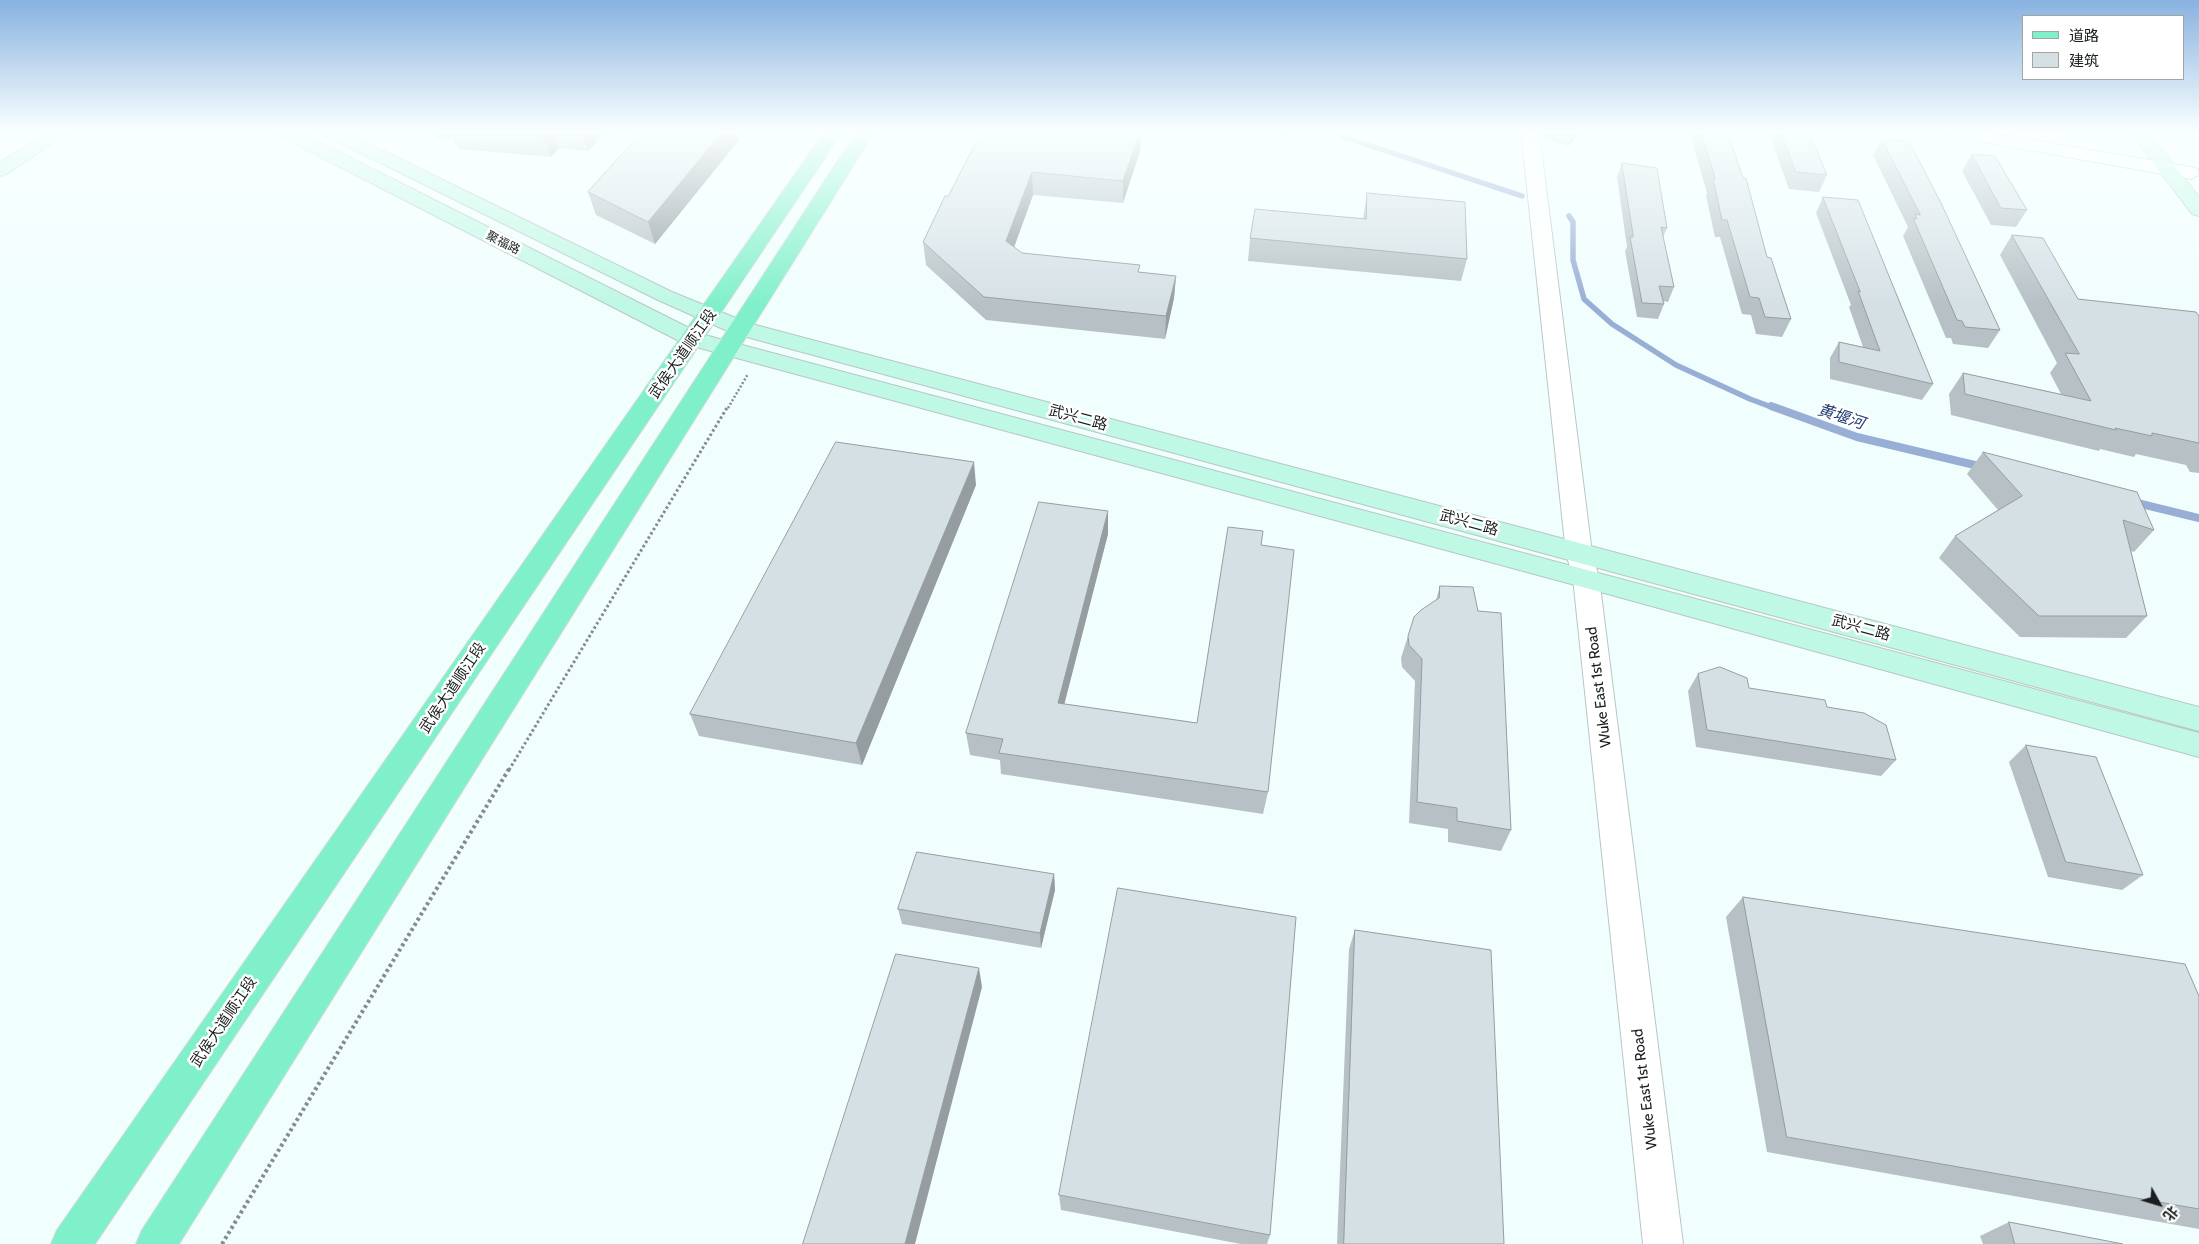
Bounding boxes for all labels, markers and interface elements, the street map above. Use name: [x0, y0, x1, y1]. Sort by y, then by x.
legend: [2022, 15, 2184, 80]
text: 道路: [2069, 27, 2099, 45]
text: 建筑: [2069, 52, 2099, 70]
street label: 聚福路: [484, 228, 522, 258]
street label: 武侯大道顺江段: [646, 306, 720, 402]
water label: 黄堰河: [1815, 400, 1867, 434]
street label: 武兴二路: [1047, 402, 1109, 434]
street label: 武兴二路: [1438, 507, 1500, 539]
street label: 武兴二路: [1830, 612, 1892, 644]
street label: Wuke East 1st Road: [1583, 626, 1615, 748]
street label: 武侯大道顺江段: [416, 639, 490, 737]
street label: 武侯大道顺江段: [187, 973, 261, 1071]
street label: Wuke East 1st Road: [1629, 1028, 1661, 1150]
north arrow: [2134, 1179, 2184, 1229]
text: 北: [2159, 1202, 2182, 1225]

